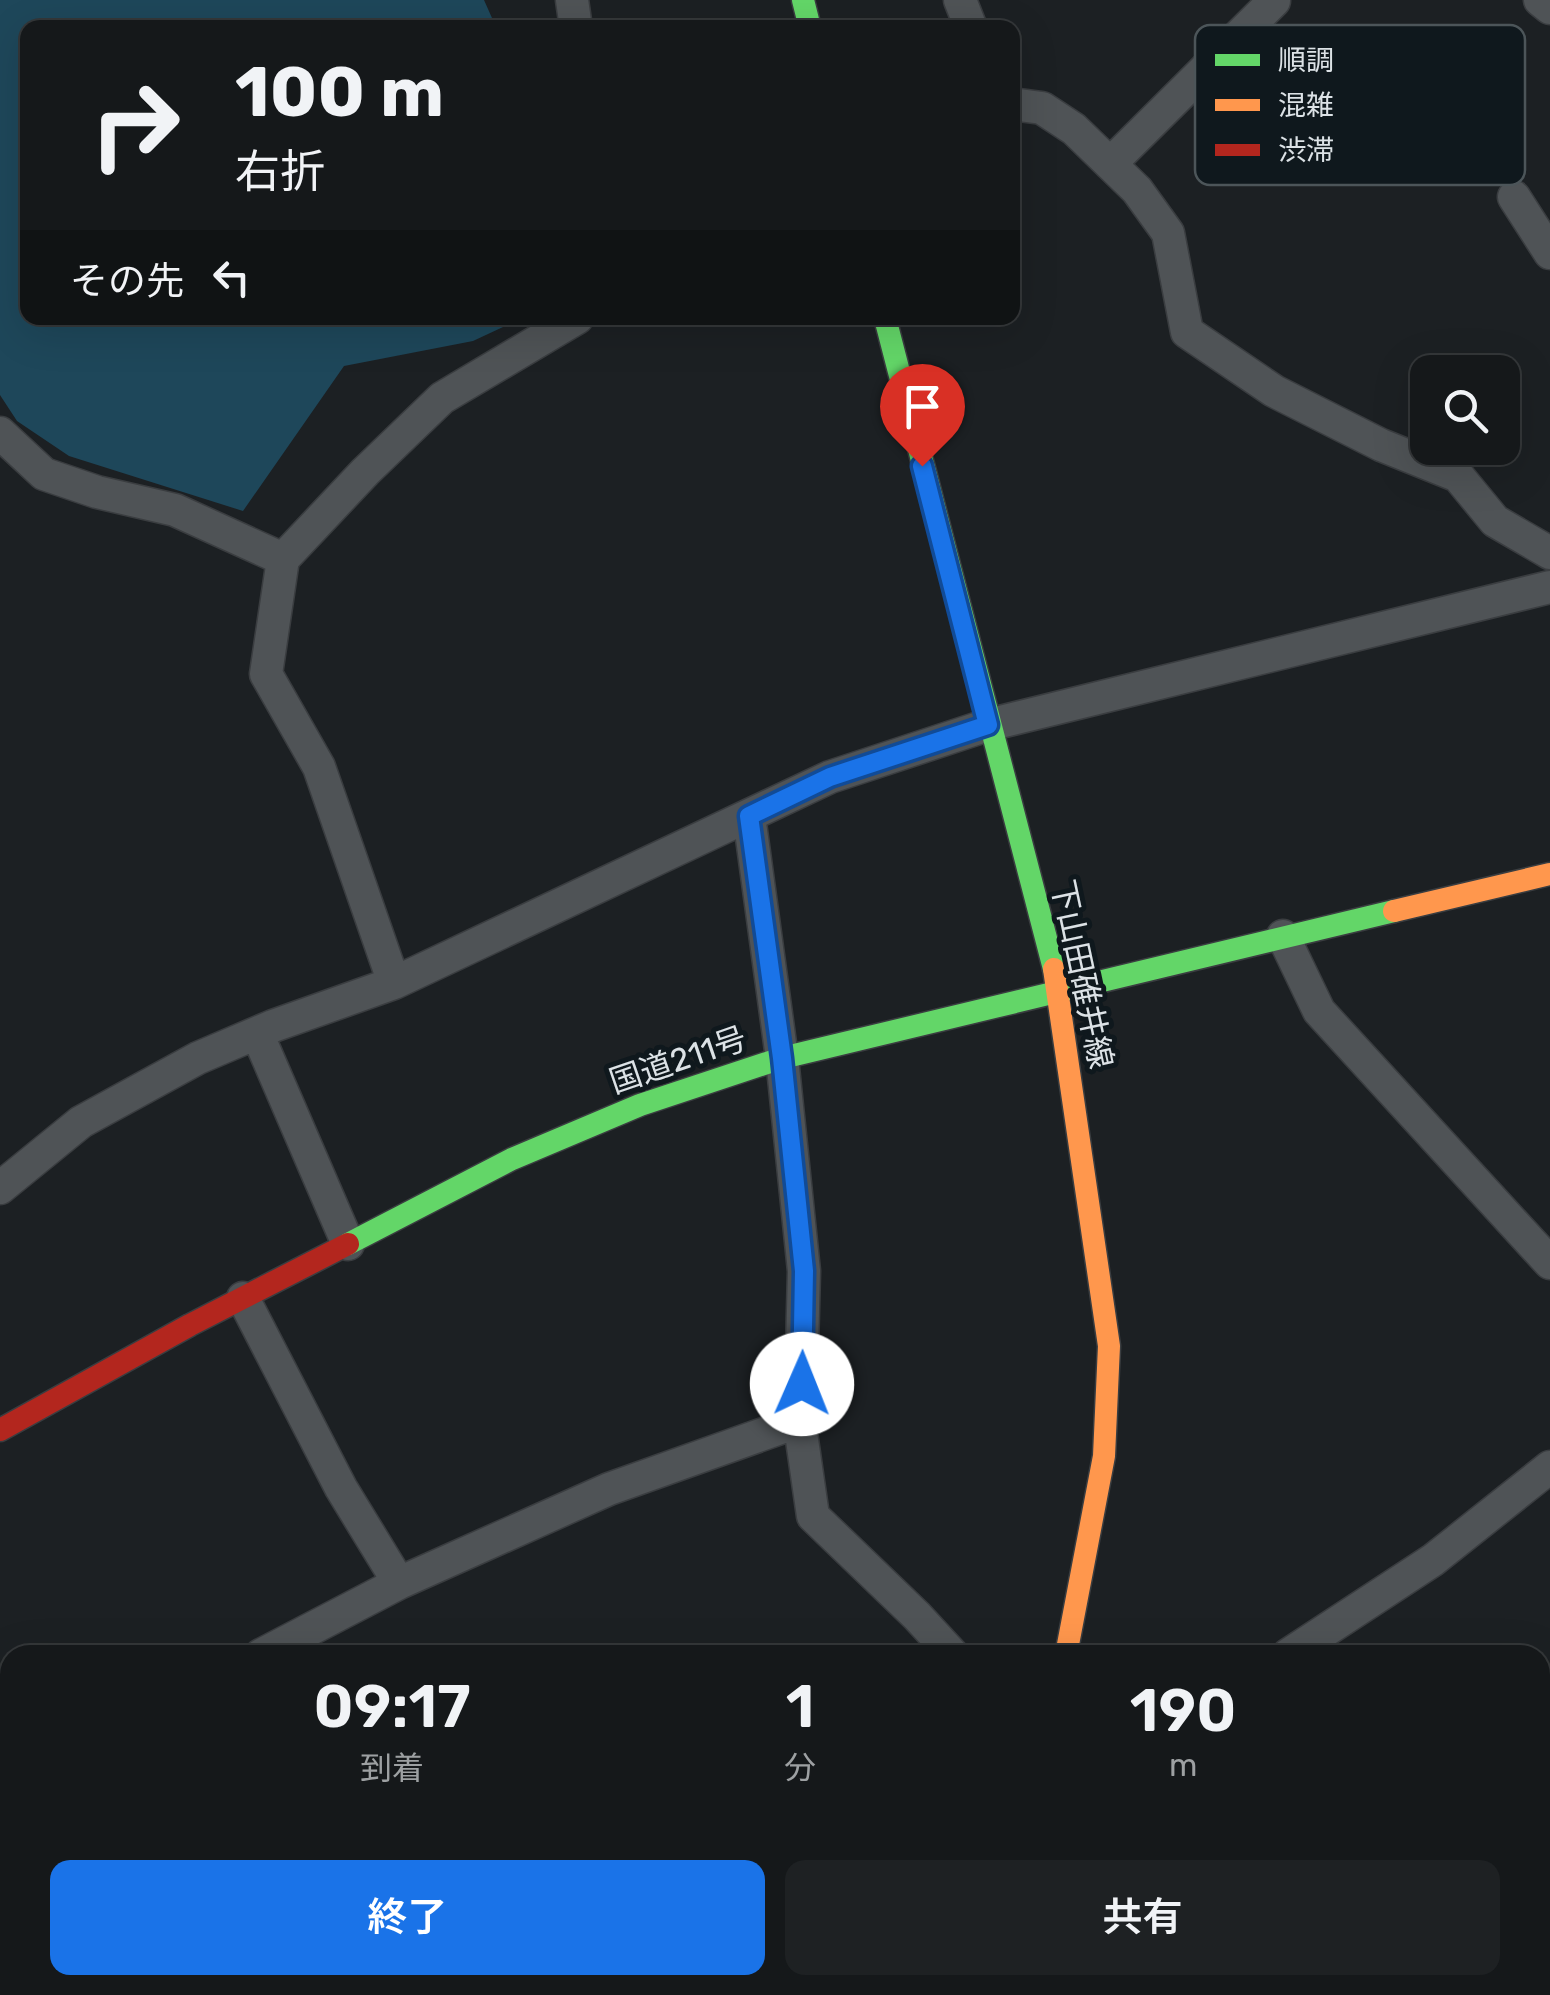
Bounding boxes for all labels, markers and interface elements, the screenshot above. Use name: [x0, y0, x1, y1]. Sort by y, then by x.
legend: [1195, 25, 1525, 185]
text: 順調: [1278, 44, 1334, 77]
text: 100 m: [235, 51, 444, 134]
icon: right: [70, 60, 200, 190]
text: 混雑: [1278, 89, 1334, 122]
text: 渋滞: [1278, 134, 1334, 167]
text: 右折: [235, 145, 325, 198]
icon: left: [204, 250, 259, 305]
text: その先: [70, 258, 184, 304]
map controls: [1410, 355, 1520, 465]
button: search: [1410, 355, 1520, 465]
pin: [880, 364, 965, 467]
icon: arrive: [895, 379, 950, 434]
street label: 下山田碓井線: [1043, 876, 1121, 1072]
street label: 国道211号: [605, 1019, 751, 1101]
position arrow: [750, 1332, 854, 1436]
text: 09:17: [314, 1671, 471, 1742]
text: 1: [786, 1671, 815, 1742]
text: 190: [1130, 1675, 1236, 1746]
text: m: [1169, 1746, 1197, 1784]
text: 到着: [360, 1749, 424, 1787]
text: 分: [784, 1749, 816, 1787]
button: 終了: [50, 1860, 765, 1975]
button: 共有: [785, 1860, 1500, 1975]

